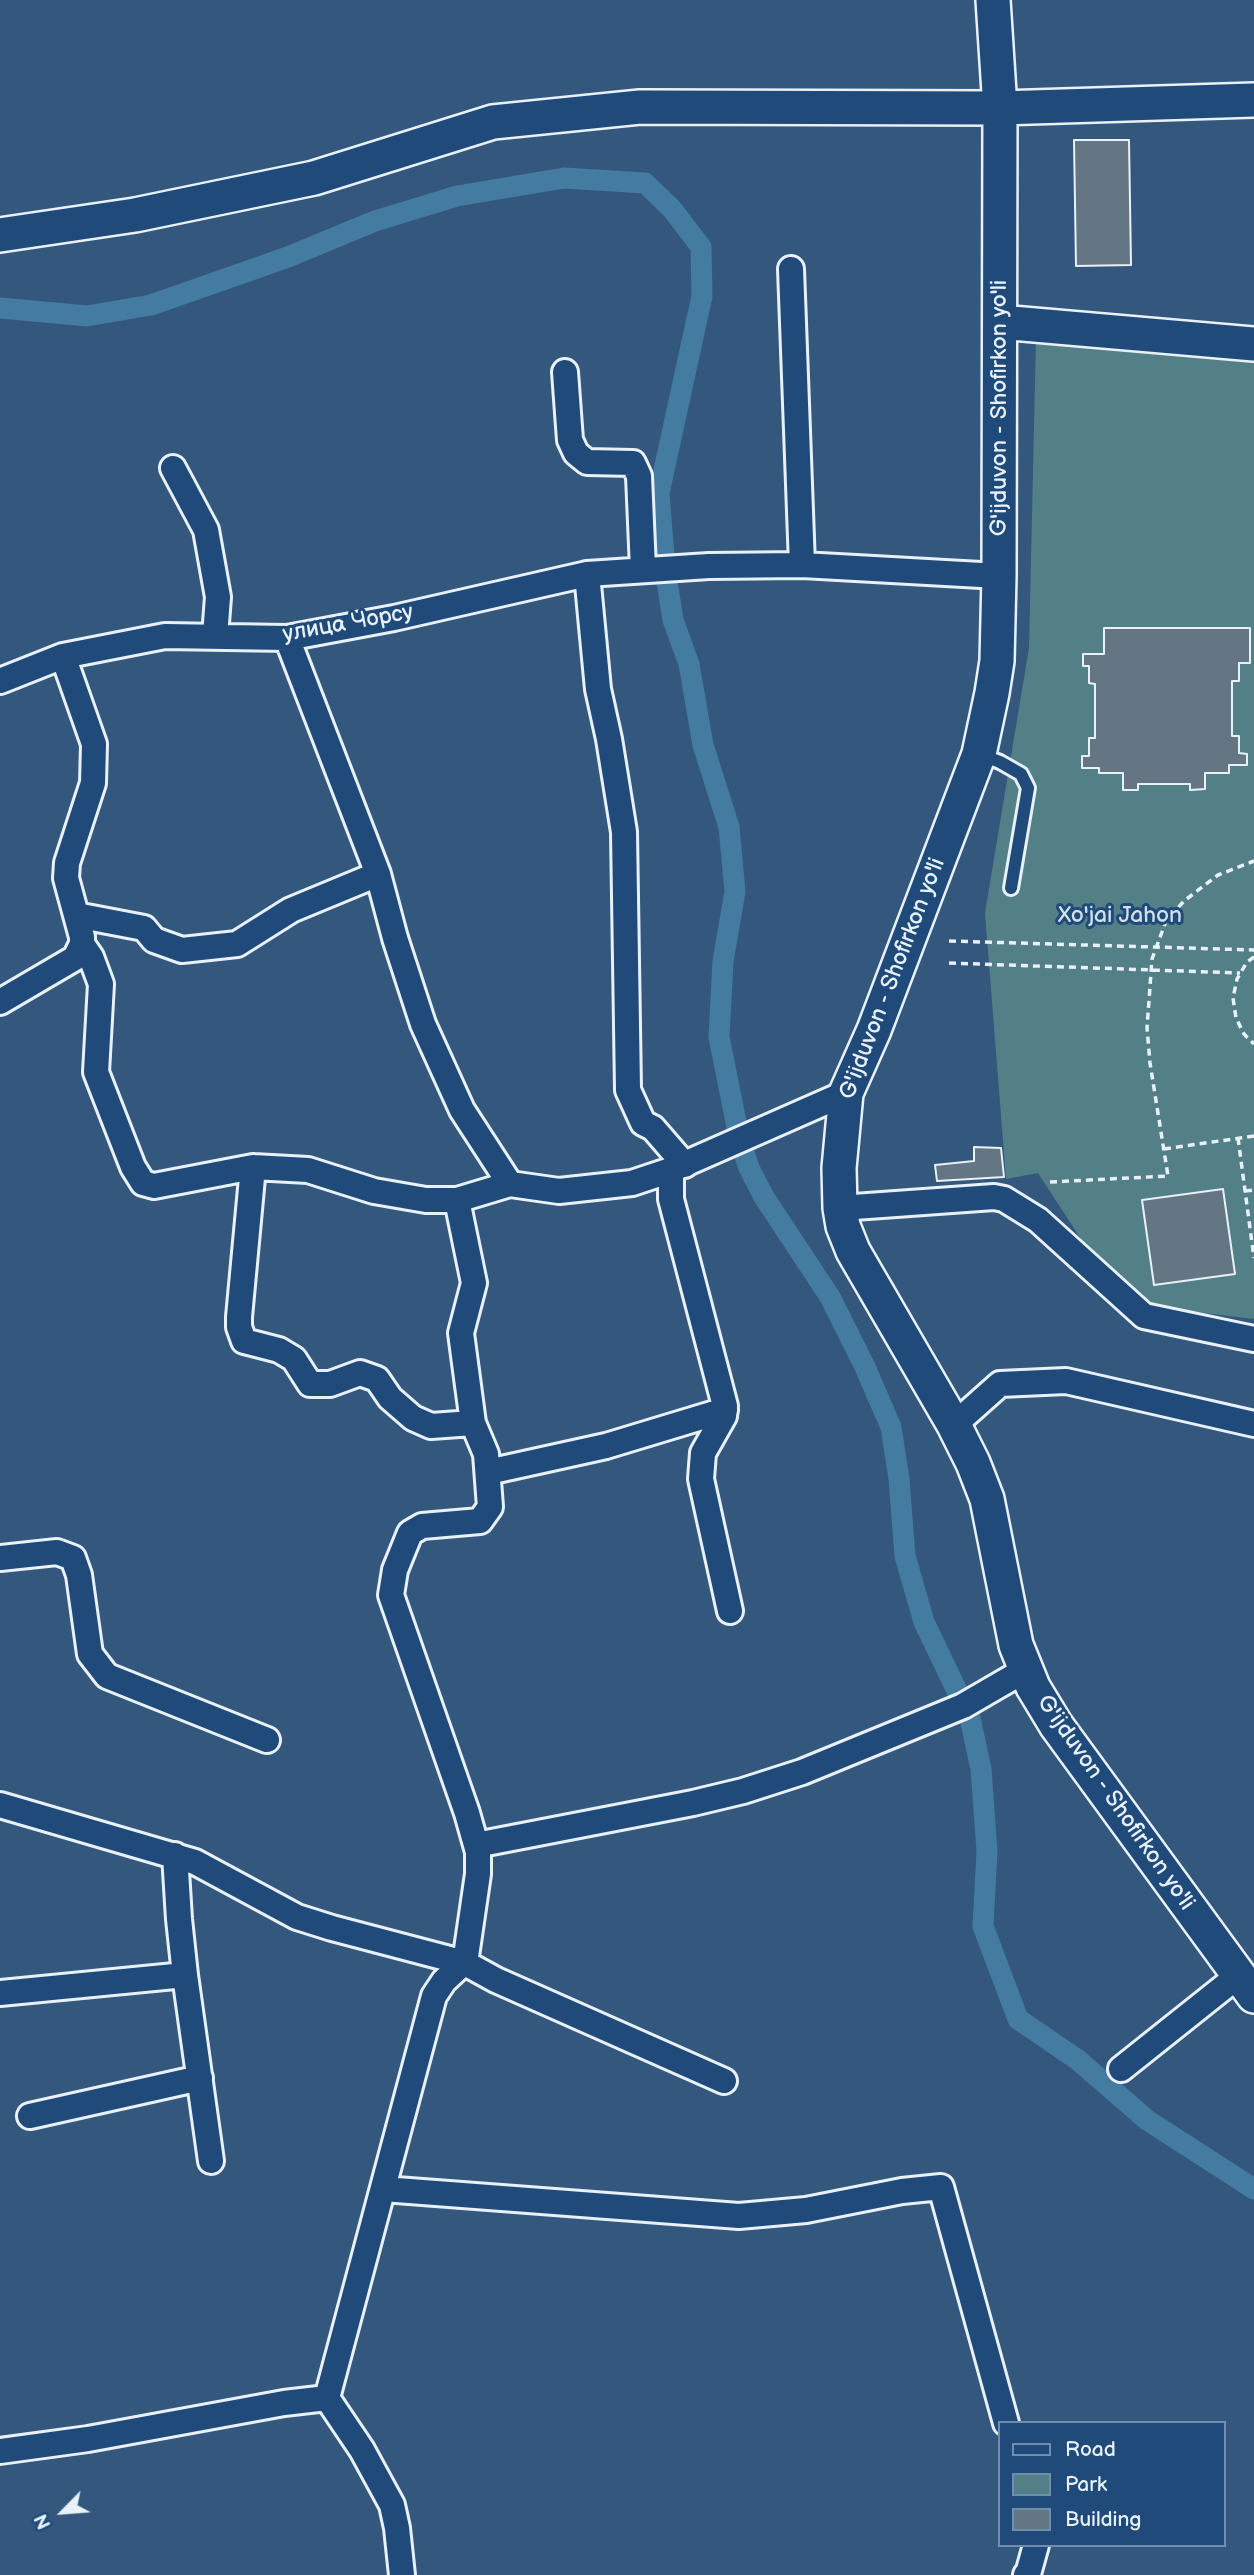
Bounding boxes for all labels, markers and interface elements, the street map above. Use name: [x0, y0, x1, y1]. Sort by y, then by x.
street label: G'ijduvon - Shofirkon yo'li: [986, 280, 1014, 536]
street label: улица Чорсу: [281, 599, 415, 649]
street label: G'ijduvon - Shofirkon yo'li: [834, 854, 952, 1104]
park label: Xo'jai Jahon: [1058, 902, 1182, 930]
street label: G'ijduvon - Shofirkon yo'li: [1030, 1690, 1200, 1916]
legend: [998, 2421, 1226, 2547]
text: Road: [1065, 2437, 1116, 2462]
text: Park: [1065, 2472, 1107, 2497]
north arrow: [28, 2477, 98, 2547]
text: Building: [1065, 2507, 1141, 2532]
text: N: [30, 2510, 57, 2532]

